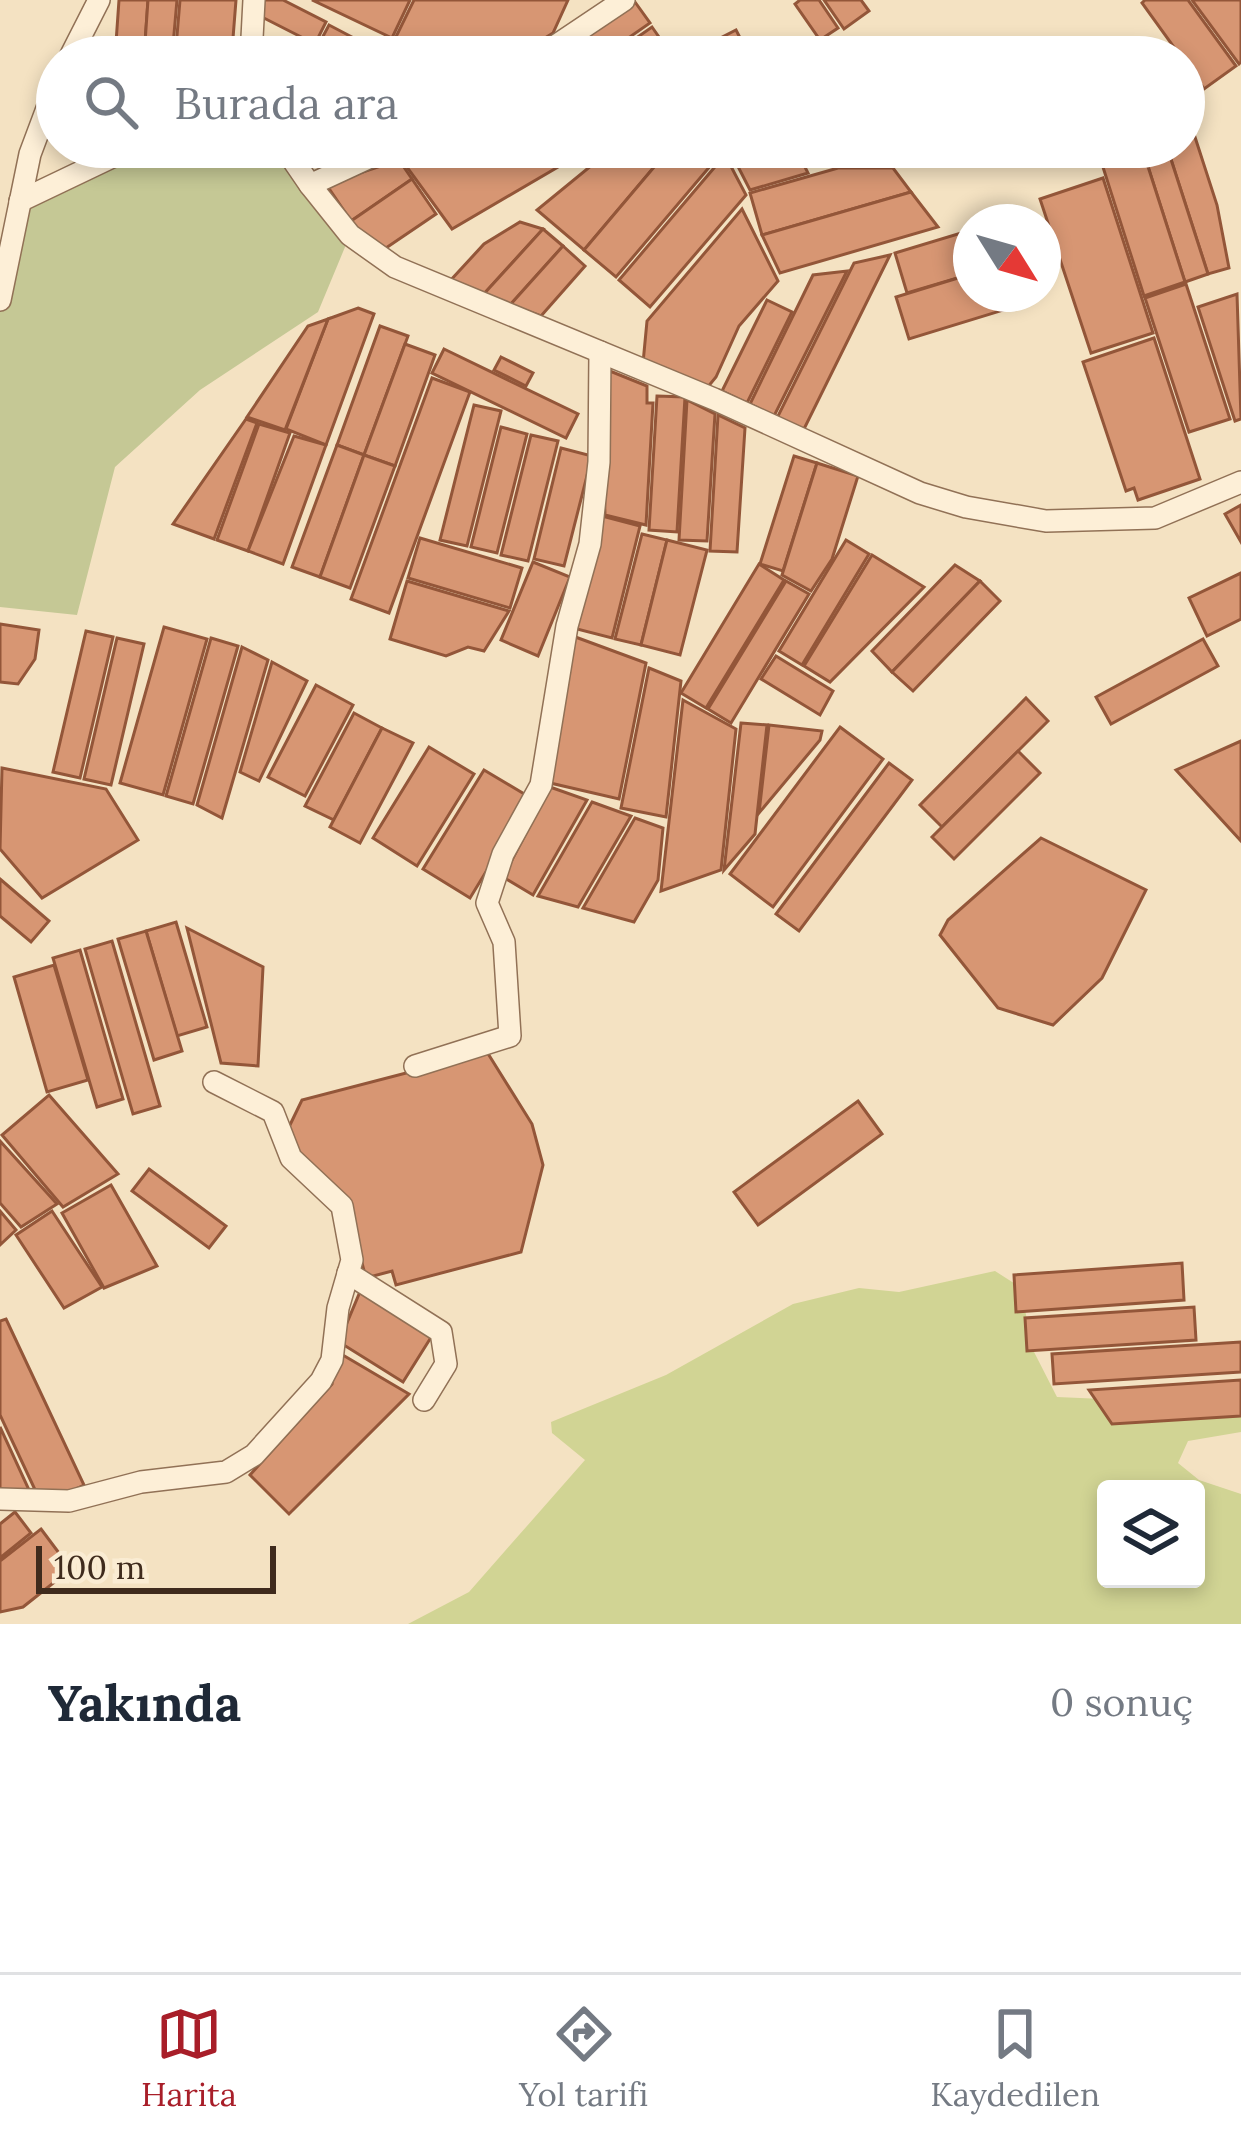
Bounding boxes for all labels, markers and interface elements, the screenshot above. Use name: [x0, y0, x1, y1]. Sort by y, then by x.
search box: [36, 36, 1205, 168]
icon: search: [78, 69, 144, 135]
text: Burada ara: [174, 74, 399, 131]
north arrow: [953, 204, 1061, 312]
map controls: [1097, 1480, 1205, 1588]
button: layers: [1097, 1480, 1205, 1588]
scale bar: [36, 1540, 276, 1593]
text: 100 m: [54, 1546, 145, 1588]
text: Yakında: [48, 1670, 241, 1735]
text: 0 sonuç: [1050, 1677, 1193, 1727]
tab: Harita: [141, 2001, 237, 2115]
tab: Yol tarifi: [519, 2001, 648, 2115]
tab: Kaydedilen: [930, 2001, 1100, 2115]

